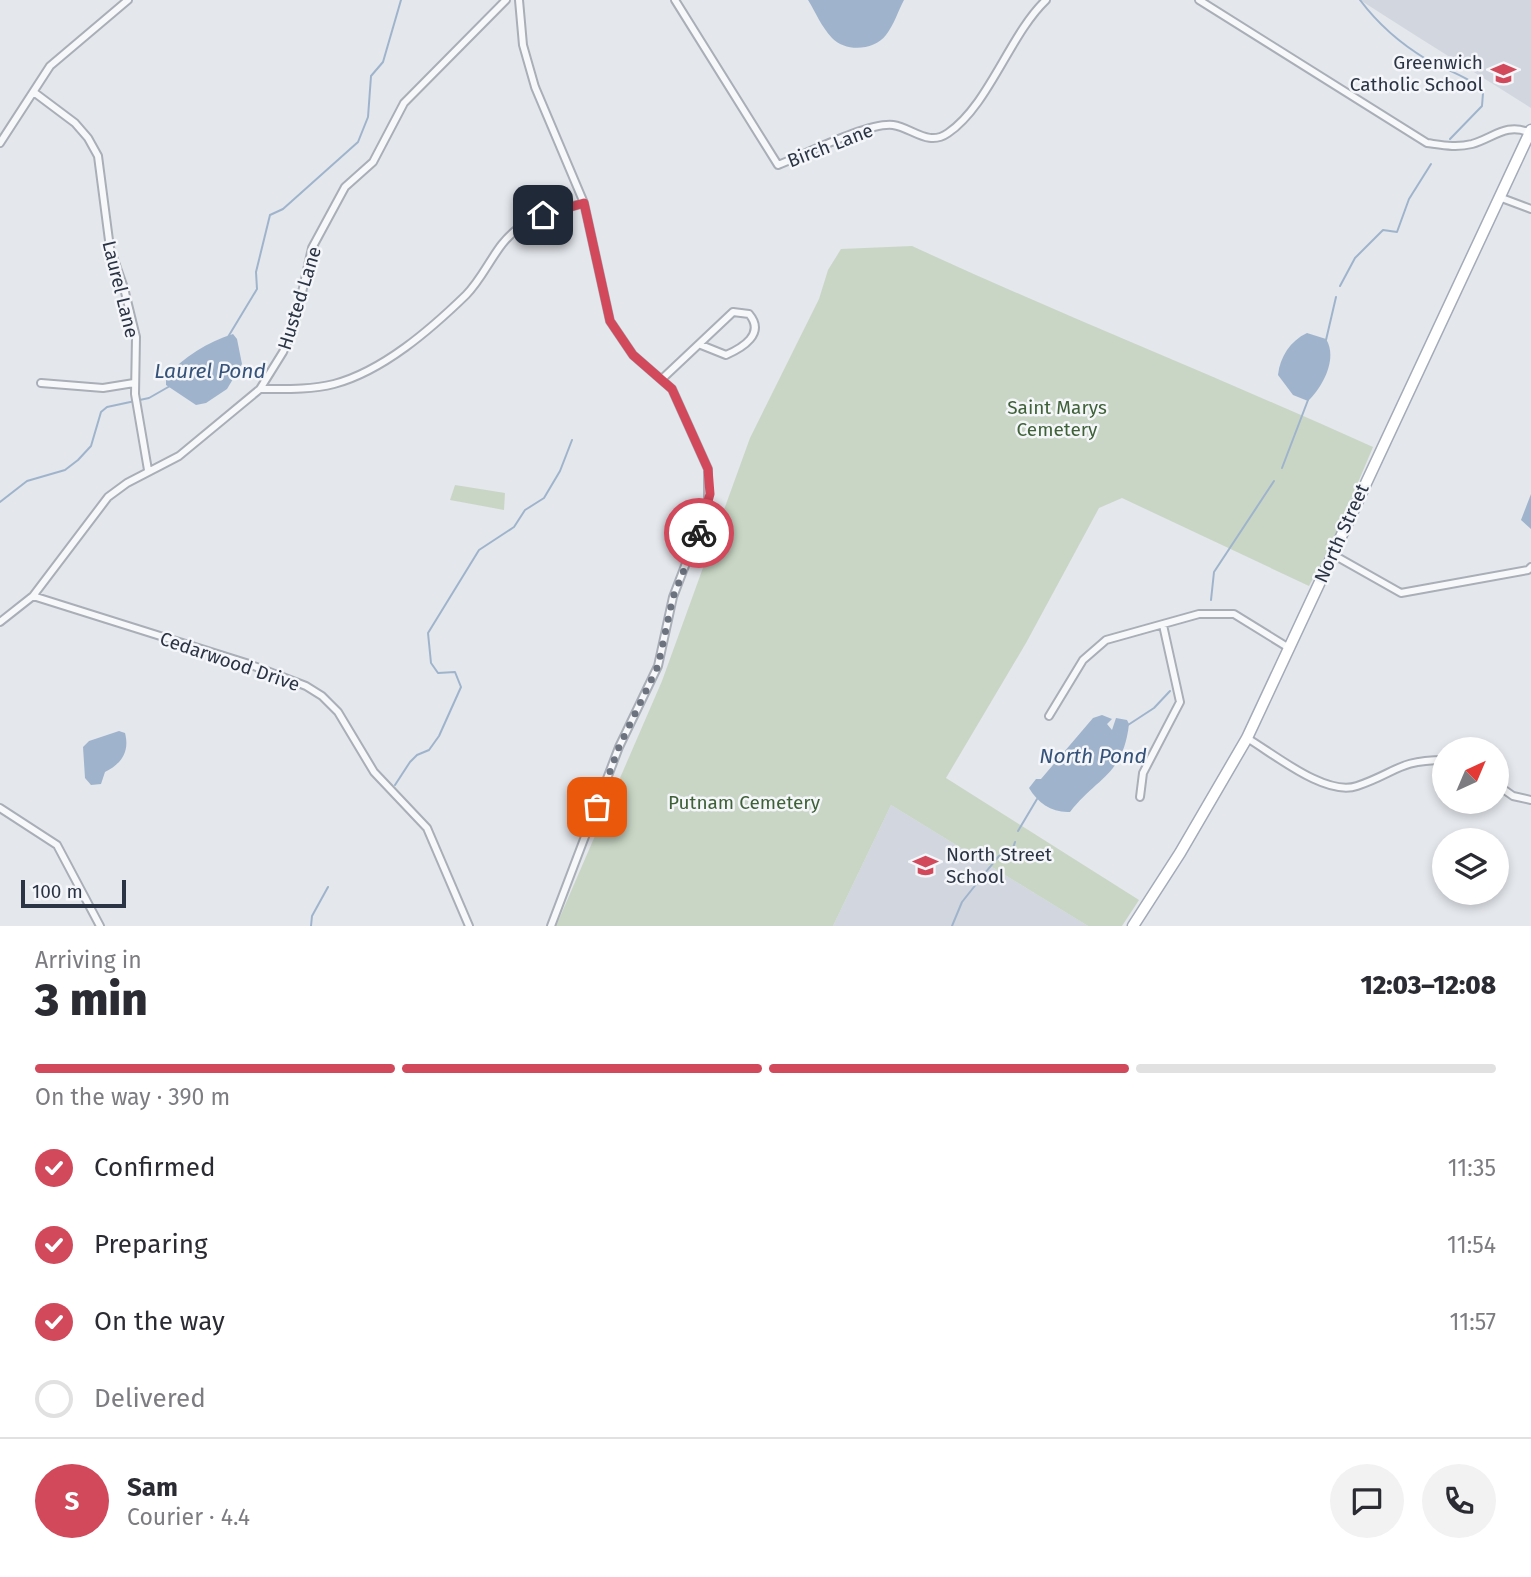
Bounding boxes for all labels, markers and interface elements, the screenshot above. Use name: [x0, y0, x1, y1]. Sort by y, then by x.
place label: Greenwich Catholic School: [1350, 51, 1483, 96]
school or university icon: Greenwich Catholic School: [1489, 59, 1517, 87]
street label: Birch Lane: [784, 119, 876, 172]
pin: [513, 185, 573, 245]
icon: home: [524, 196, 562, 234]
street label: Laurel Lane: [97, 238, 144, 340]
street label: Husted Lane: [273, 243, 326, 353]
water label: Laurel Pond: [154, 358, 266, 384]
park label: Saint Marys Cemetery: [1007, 396, 1107, 441]
street label: North Street: [1309, 480, 1374, 586]
courier: [664, 498, 734, 568]
icon: bike: [680, 514, 718, 552]
street label: Cedarwood Drive: [157, 627, 303, 696]
north arrow: [1432, 737, 1508, 814]
map controls: [1432, 737, 1509, 905]
water label: North Pond: [1039, 743, 1147, 769]
pin: [567, 777, 627, 837]
icon: bag: [578, 788, 616, 826]
park label: Putnam Cemetery: [668, 791, 821, 814]
button: layers: [1432, 828, 1509, 905]
place label: North Street School: [946, 843, 1052, 888]
school or university icon: North Street School: [912, 851, 940, 879]
scale bar: [21, 877, 126, 909]
text: 100 m: [32, 880, 83, 903]
text: Arriving in: [35, 946, 142, 974]
text: 12:03–12:08: [1360, 970, 1496, 1001]
text: 3 min: [35, 972, 148, 1027]
text: On the way · 390 m: [35, 1083, 230, 1111]
icon: check: [35, 1149, 73, 1187]
text: Confirmed: [94, 1152, 215, 1183]
text: 11:35: [1448, 1154, 1496, 1182]
icon: check: [35, 1226, 73, 1264]
text: Preparing: [94, 1229, 207, 1260]
text: 11:54: [1447, 1231, 1496, 1259]
icon: check: [35, 1303, 73, 1341]
text: On the way: [94, 1306, 225, 1337]
text: 11:57: [1450, 1308, 1496, 1336]
text: Delivered: [94, 1383, 206, 1414]
button: chat: [1330, 1464, 1404, 1538]
button: phone: [1422, 1464, 1496, 1538]
text: Sam: [127, 1472, 178, 1503]
text: S: [65, 1486, 79, 1517]
text: Courier · 4.4: [127, 1503, 250, 1531]

